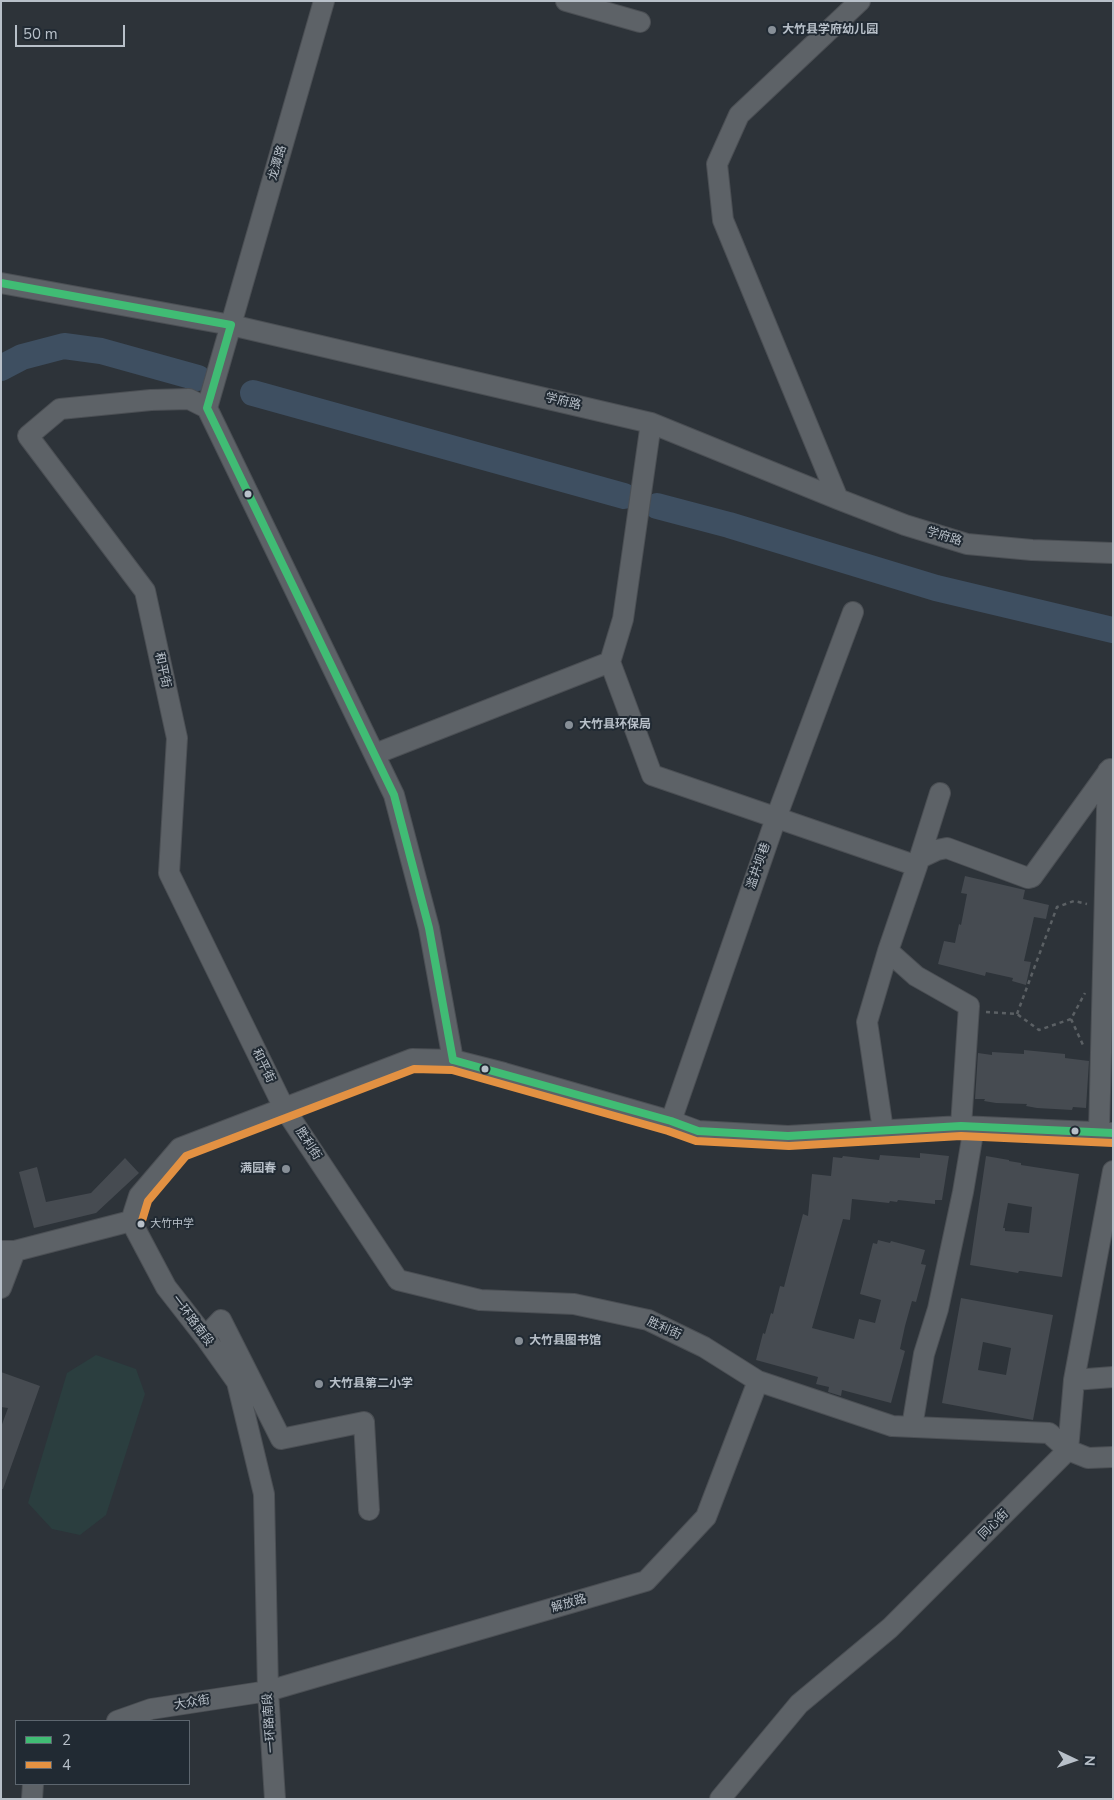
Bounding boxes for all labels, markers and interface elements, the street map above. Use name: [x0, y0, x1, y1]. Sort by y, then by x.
scale bar: [18, 15, 128, 47]
place label: 大竹县学府幼儿园: [782, 23, 878, 37]
text: 50 m: [23, 24, 58, 44]
marker: 大竹县学府幼儿园: [766, 24, 778, 36]
street label: 龙潭路: [266, 144, 290, 182]
street label: 学府路: [544, 391, 582, 413]
unlabelled marker: [243, 489, 253, 499]
street label: 学府路: [925, 525, 963, 549]
street label: 和平街: [151, 651, 173, 689]
place label: 大竹县环保局: [579, 718, 651, 732]
marker: 大竹县环保局: [563, 719, 575, 731]
street label: 滥井坝巷: [744, 841, 774, 891]
street label: 和平街: [249, 1047, 277, 1085]
unlabelled marker: [480, 1064, 490, 1074]
street label: 胜利街: [292, 1125, 324, 1163]
unlabelled marker: [1070, 1126, 1080, 1136]
place label: 满园春: [240, 1162, 276, 1176]
marker: 满园春: [280, 1163, 292, 1175]
place label: 大竹中学: [150, 1217, 194, 1231]
marker: 大竹中学: [136, 1219, 146, 1229]
street label: 一环路南段: [168, 1293, 216, 1349]
street label: 胜利街: [645, 1315, 683, 1343]
place label: 大竹县图书馆: [529, 1334, 601, 1348]
marker: 大竹县图书馆: [513, 1335, 525, 1347]
place label: 大竹县第二小学: [329, 1377, 413, 1391]
marker: 大竹县第二小学: [313, 1378, 325, 1390]
street label: 同心街: [976, 1507, 1012, 1543]
street label: 解放路: [550, 1592, 588, 1616]
street label: 大众街: [173, 1693, 211, 1713]
street label: 一环路南段: [261, 1693, 279, 1753]
legend: [15, 1720, 190, 1785]
text: 2: [62, 1730, 71, 1750]
north arrow: [1049, 1735, 1099, 1785]
text: 4: [62, 1755, 71, 1775]
text: N: [1080, 1755, 1099, 1767]

